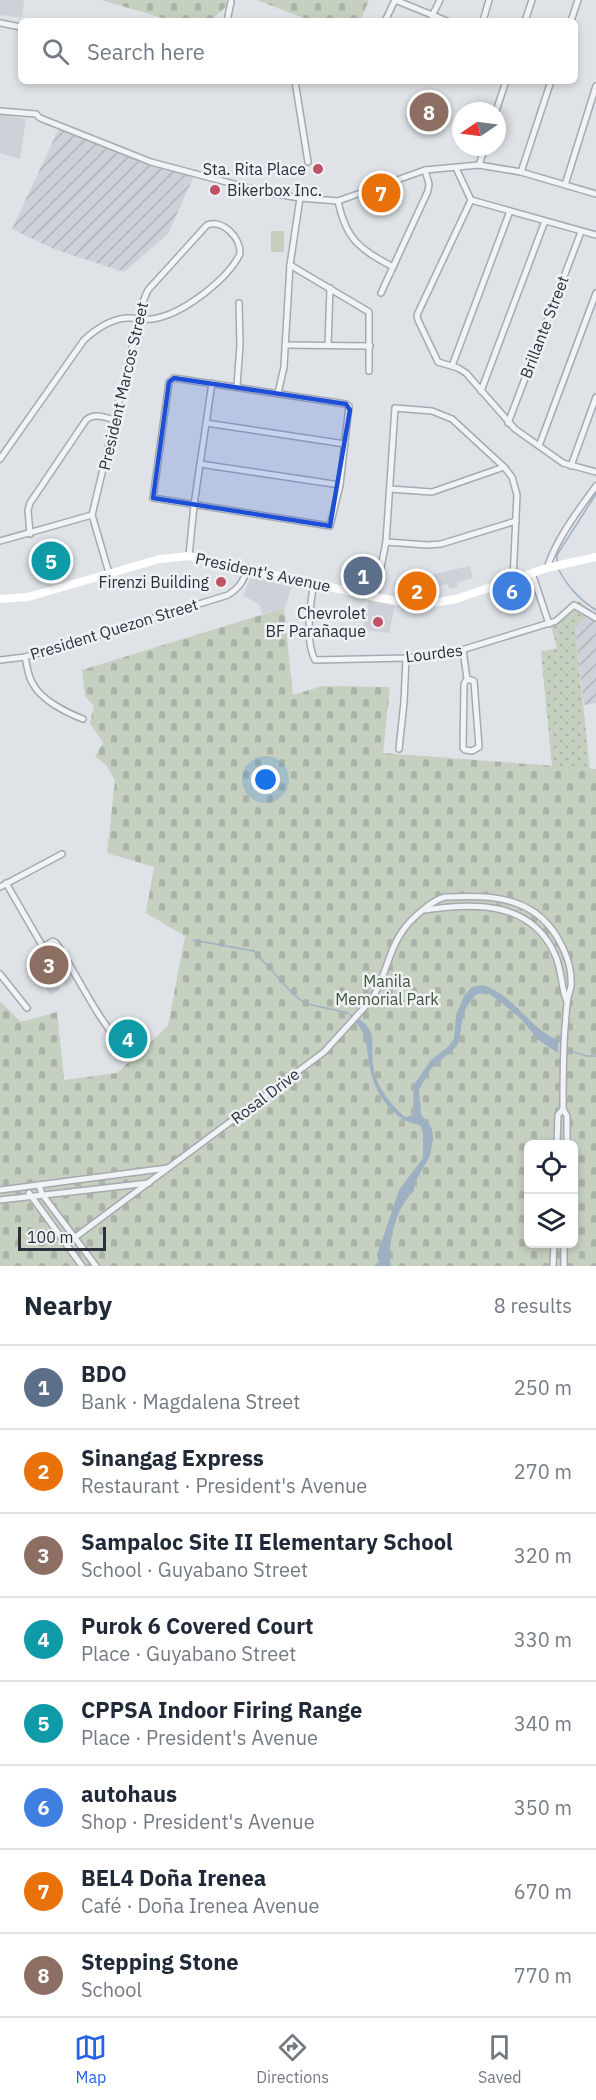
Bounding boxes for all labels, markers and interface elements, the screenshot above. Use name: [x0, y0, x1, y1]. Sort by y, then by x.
search box: [18, 18, 578, 84]
icon: search: [39, 35, 72, 68]
text: Search here: [87, 37, 205, 66]
pin: 8: [410, 90, 448, 134]
north arrow: [452, 102, 506, 156]
place label: Sta. Rita Place: [203, 159, 306, 179]
marker: Sta. Rita Place: [311, 162, 325, 176]
pin: 7: [362, 170, 400, 216]
place label: Bikerbox Inc.: [227, 180, 322, 200]
marker: Bikerbox Inc.: [208, 183, 222, 197]
street label: Brillante Street: [515, 273, 573, 381]
street label: President Marcos Street: [94, 300, 152, 472]
pin: 5: [32, 538, 70, 584]
street label: President's Avenue: [194, 548, 333, 596]
pin: 1: [344, 554, 382, 598]
pin: 2: [398, 568, 436, 614]
pin: 6: [492, 568, 532, 614]
place label: Firenzi Building: [98, 572, 210, 592]
marker: Firenzi Building: [214, 575, 228, 589]
street label: President Quezon Street: [28, 594, 200, 664]
place label: Chevrolet BF Parañaque: [266, 603, 366, 641]
marker: Chevrolet BF Parañaque: [371, 615, 385, 629]
street label: Lourdes: [404, 640, 464, 666]
your location: [251, 765, 280, 794]
pin: 3: [29, 942, 68, 988]
park label: Manila Memorial Park: [335, 971, 439, 1009]
pin: 4: [108, 1016, 148, 1062]
street label: Rosal Drive: [227, 1064, 303, 1128]
map controls: [524, 1140, 578, 1248]
button: locate: [524, 1140, 578, 1194]
button: layers: [524, 1194, 578, 1248]
scale bar: [18, 1224, 106, 1252]
text: 100 m: [27, 1227, 74, 1247]
text: Nearby: [24, 1288, 112, 1322]
text: 8 results: [494, 1292, 572, 1319]
text: BDO: [81, 1359, 127, 1388]
text: 1: [38, 1374, 50, 1401]
text: 250 m: [514, 1374, 572, 1401]
text: Bank · Magdalena Street: [81, 1388, 300, 1415]
text: Sinangag Express: [81, 1443, 264, 1472]
text: 2: [38, 1458, 50, 1485]
text: 270 m: [514, 1458, 572, 1485]
text: Restaurant · President's Avenue: [81, 1472, 367, 1499]
text: Sampaloc Site II Elementary School: [81, 1527, 453, 1556]
text: 3: [38, 1542, 50, 1569]
text: 320 m: [514, 1542, 572, 1569]
text: School · Guyabano Street: [81, 1556, 308, 1583]
text: Purok 6 Covered Court: [81, 1611, 314, 1640]
text: 4: [38, 1626, 50, 1653]
text: 330 m: [514, 1626, 572, 1653]
text: Place · Guyabano Street: [81, 1640, 296, 1667]
text: CPPSA Indoor Firing Range: [81, 1695, 362, 1724]
text: 5: [38, 1710, 50, 1737]
text: 340 m: [514, 1710, 572, 1737]
text: Place · President's Avenue: [81, 1724, 318, 1751]
text: autohaus: [81, 1779, 177, 1808]
text: 6: [38, 1794, 50, 1821]
text: 350 m: [514, 1794, 572, 1821]
text: Shop · President's Avenue: [81, 1808, 315, 1835]
text: BEL4 Doña Irenea: [81, 1863, 266, 1892]
text: 7: [38, 1878, 50, 1905]
text: 670 m: [514, 1878, 572, 1905]
text: Café · Doña Irenea Avenue: [81, 1892, 320, 1919]
text: Stepping Stone: [81, 1947, 239, 1976]
text: 8: [38, 1962, 50, 1989]
text: 770 m: [514, 1962, 572, 1989]
text: School: [81, 1976, 142, 2003]
tab: Map: [74, 2031, 107, 2087]
tab: Directions: [256, 2031, 329, 2087]
tab: Saved: [478, 2031, 522, 2087]

